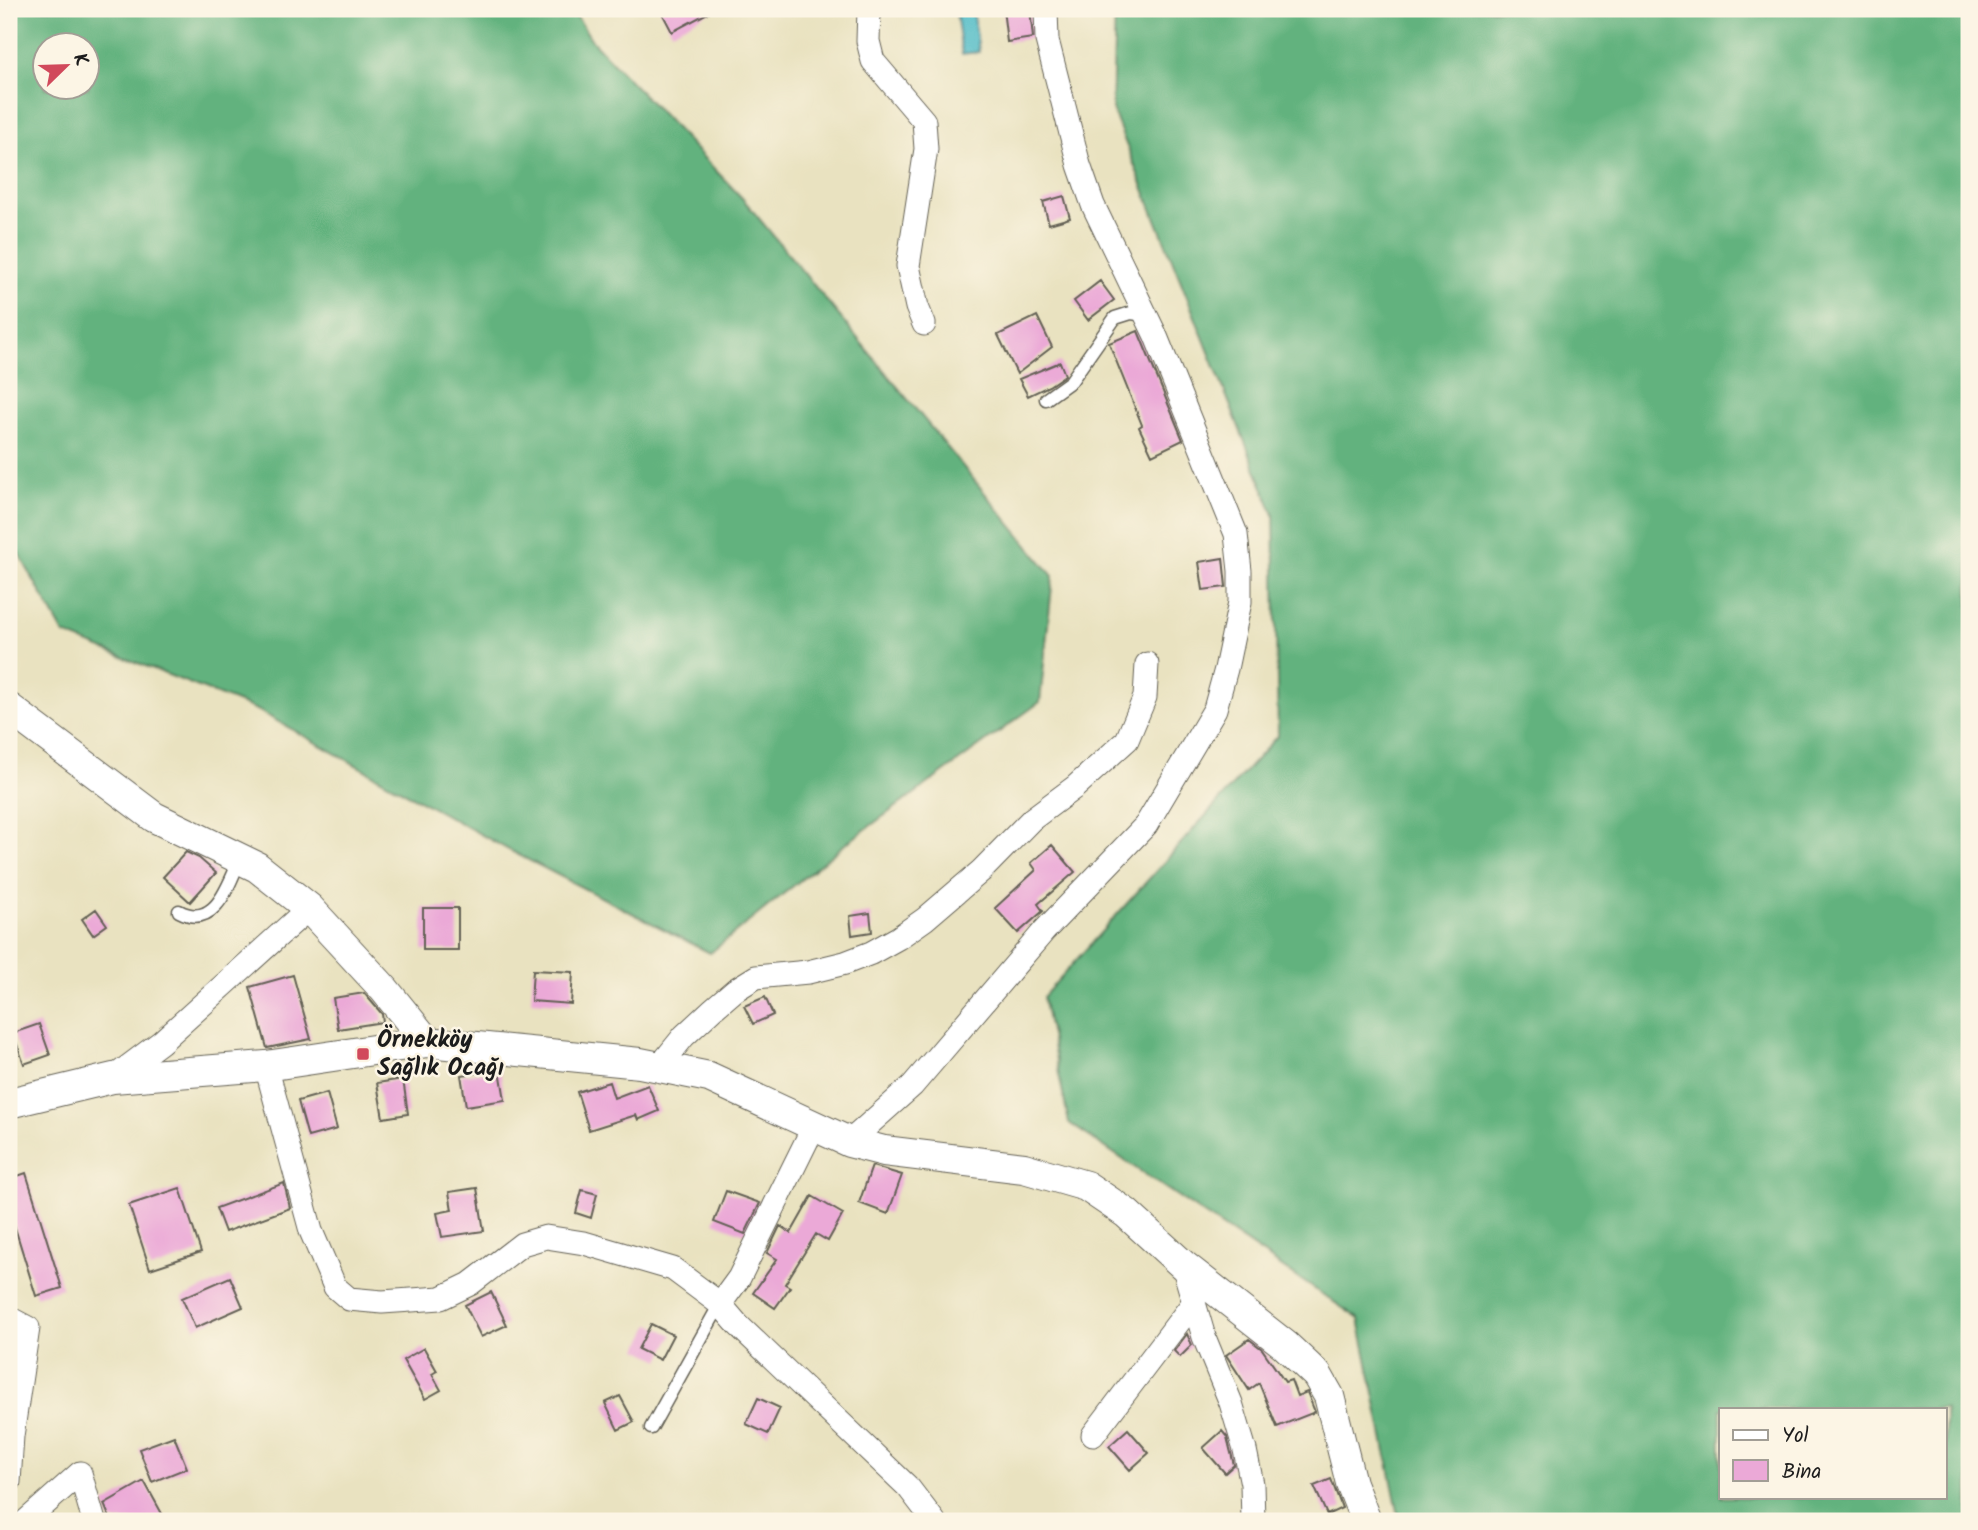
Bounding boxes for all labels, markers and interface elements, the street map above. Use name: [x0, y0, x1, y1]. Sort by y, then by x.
north arrow: [32, 32, 102, 102]
text: K: [64, 49, 96, 71]
place label: Örnekköy Sağlık Ocağı: [377, 1021, 504, 1088]
marker: Örnekköy Sağlık Ocağı: [355, 1046, 371, 1062]
legend: [1719, 1408, 1946, 1498]
text: Yol: [1782, 1420, 1809, 1453]
text: Bina: [1782, 1456, 1821, 1489]

